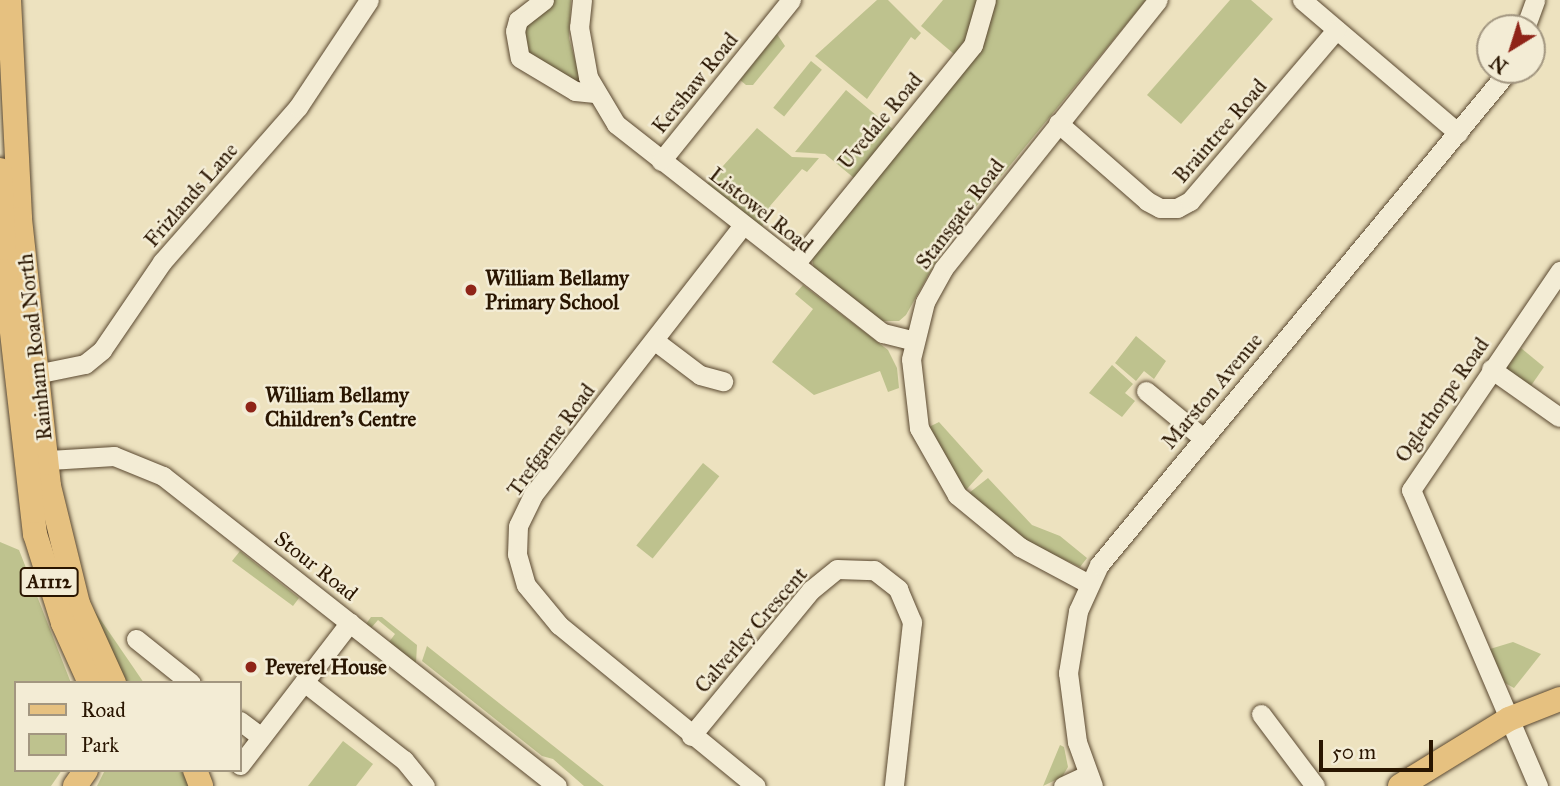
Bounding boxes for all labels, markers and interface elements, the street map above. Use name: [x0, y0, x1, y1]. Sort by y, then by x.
north arrow: [1476, 14, 1546, 84]
street label: Kershaw Road: [647, 28, 743, 138]
text: N: [1486, 50, 1512, 78]
street label: Uvedale Road: [832, 68, 928, 174]
street label: Braintree Road: [1168, 74, 1272, 188]
street label: Frizlands Lane: [139, 138, 243, 252]
street label: Stansgate Road: [910, 154, 1010, 274]
street label: Listowel Road: [704, 162, 818, 258]
street label: Rainham Road North: [13, 252, 57, 442]
place label: William Bellamy Primary School: [485, 265, 629, 315]
marker: William Bellamy Primary School: [463, 282, 479, 298]
street label: Marston Avenue: [1156, 328, 1268, 454]
street label: Oglethorpe Road: [1390, 333, 1494, 467]
street label: Trefgarne Road: [502, 379, 600, 501]
place label: William Bellamy Children's Centre: [265, 382, 416, 432]
marker: William Bellamy Children's Centre: [243, 399, 259, 415]
street label: Stour Road: [269, 526, 363, 606]
street label: Calverley Crescent: [690, 562, 812, 698]
road number: A1112: [19, 566, 79, 597]
place label: Peverel House: [265, 654, 387, 680]
marker: Peverel House: [243, 659, 259, 675]
legend: [14, 681, 242, 772]
text: Road: [81, 697, 126, 723]
scale bar: [1322, 726, 1436, 770]
text: Park: [81, 732, 119, 758]
text: 50 m: [1332, 739, 1376, 765]

